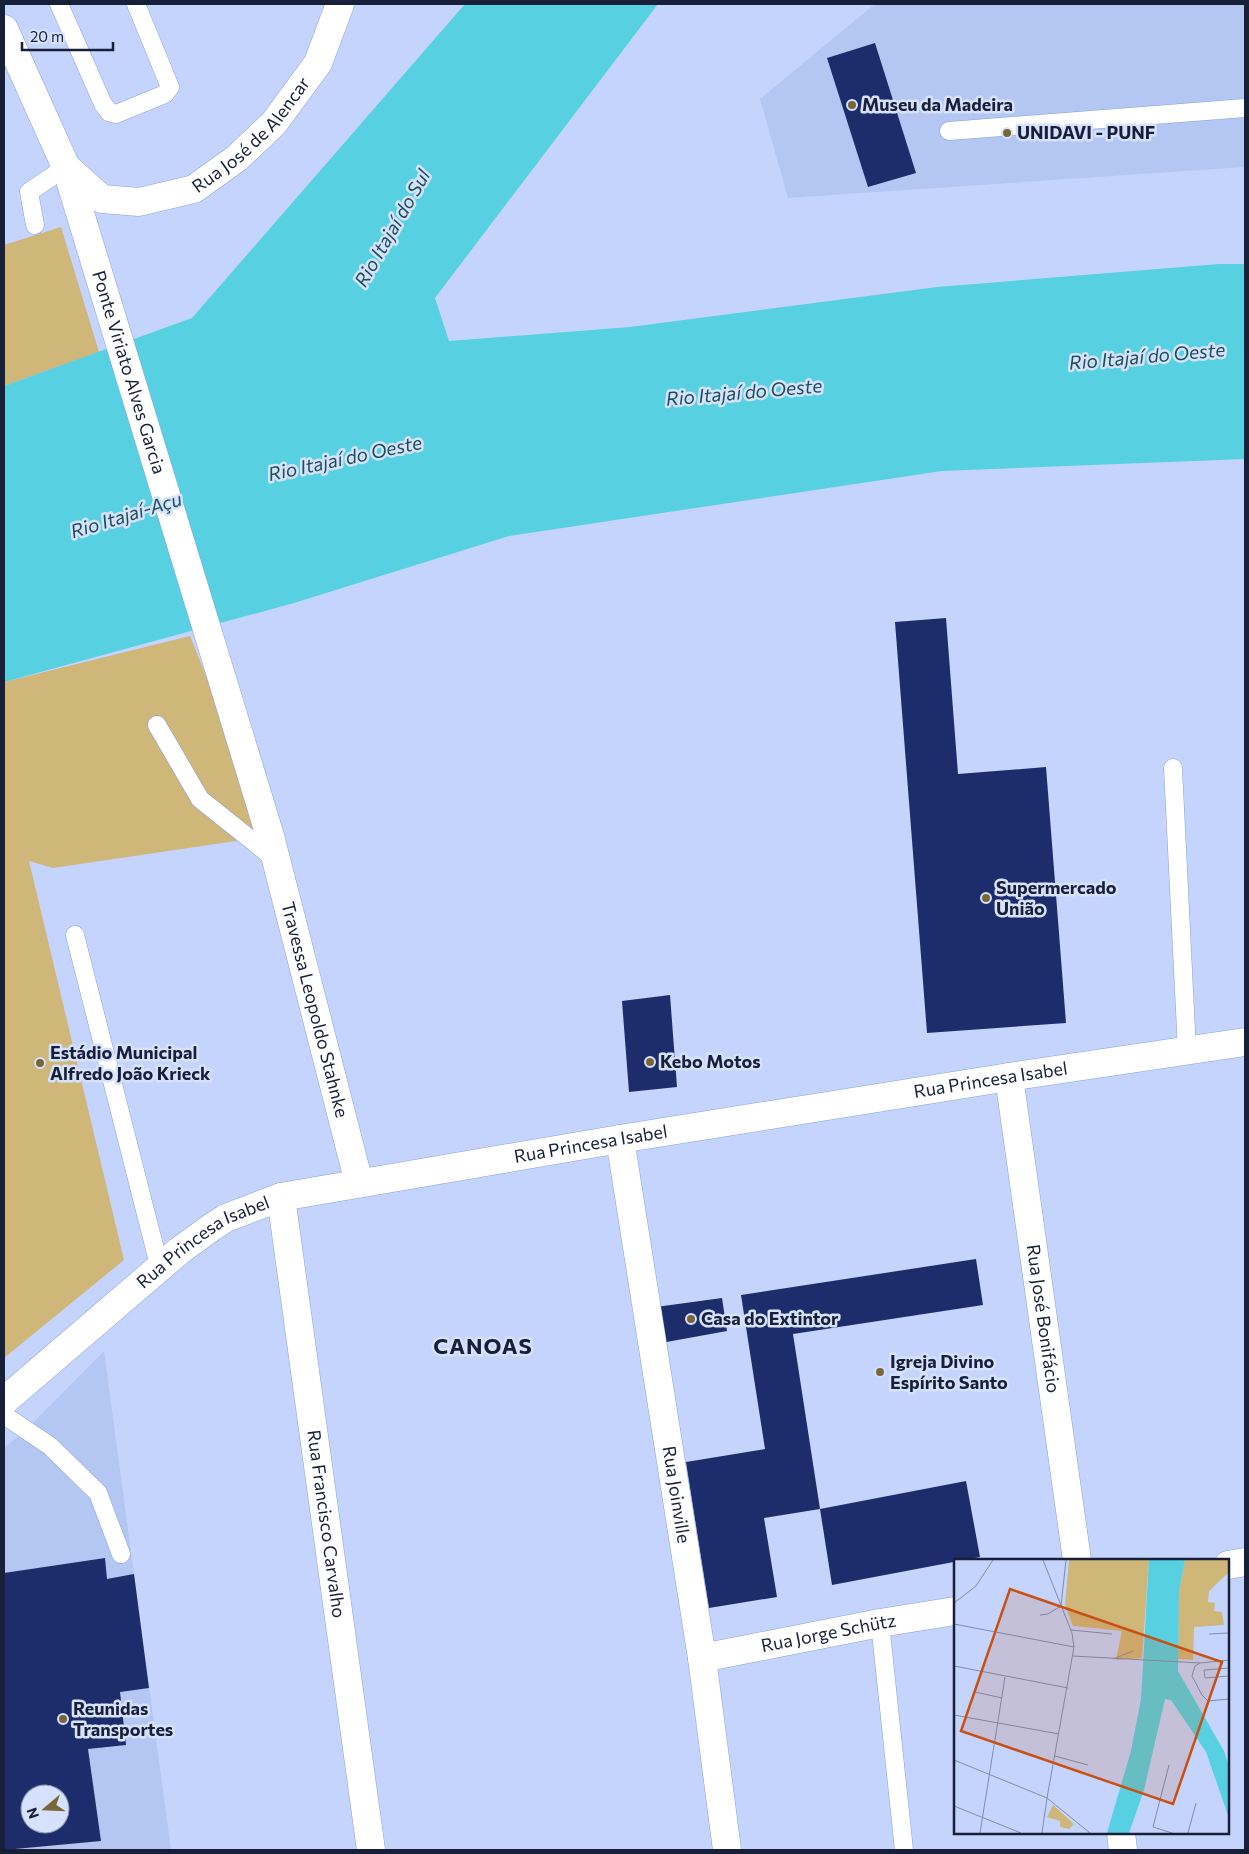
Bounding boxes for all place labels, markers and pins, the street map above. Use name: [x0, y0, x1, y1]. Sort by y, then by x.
place label: Museu da Madeira: [862, 93, 1013, 115]
marker: Museu da Madeira: [846, 99, 858, 111]
place label: UNIDAVI - PUNF: [1017, 121, 1155, 143]
marker: UNIDAVI - PUNF: [1001, 127, 1013, 139]
place label: Supermercado União: [996, 876, 1117, 919]
marker: Supermercado União: [980, 892, 992, 904]
place label: Estádio Municipal Alfredo João Krieck: [50, 1041, 211, 1084]
place label: Kebo Motos: [660, 1050, 761, 1072]
marker: Kebo Motos: [644, 1056, 656, 1068]
marker: Estádio Municipal Alfredo João Krieck: [34, 1057, 46, 1069]
place label: Casa do Extintor: [701, 1307, 839, 1329]
marker: Casa do Extintor: [685, 1313, 697, 1325]
place label: Igreja Divino Espírito Santo: [890, 1350, 1008, 1393]
marker: Igreja Divino Espírito Santo: [874, 1366, 886, 1378]
place label: Reunidas Transportes: [73, 1697, 173, 1740]
marker: Reunidas Transportes: [57, 1713, 69, 1725]

